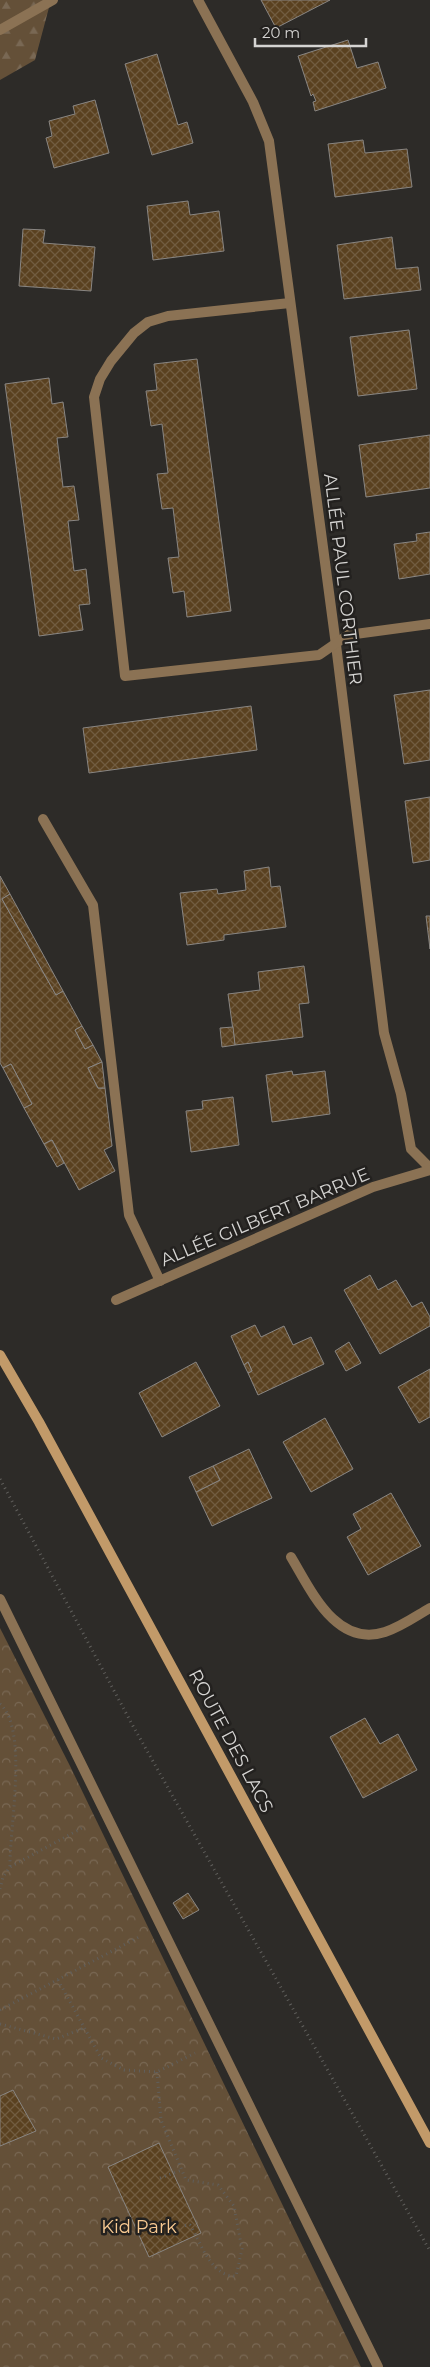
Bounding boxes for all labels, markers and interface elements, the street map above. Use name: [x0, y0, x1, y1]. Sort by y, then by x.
scale bar: [255, 15, 366, 47]
text: 20 m: [262, 23, 300, 42]
street label: ALLÉE PAUL CORTHIER: [319, 472, 367, 686]
street label: ALLÉE GILBERT BARRUE: [157, 1163, 373, 1271]
street label: ROUTE DES LACS: [184, 1666, 278, 1816]
park label: Kid Park: [101, 2216, 177, 2238]

